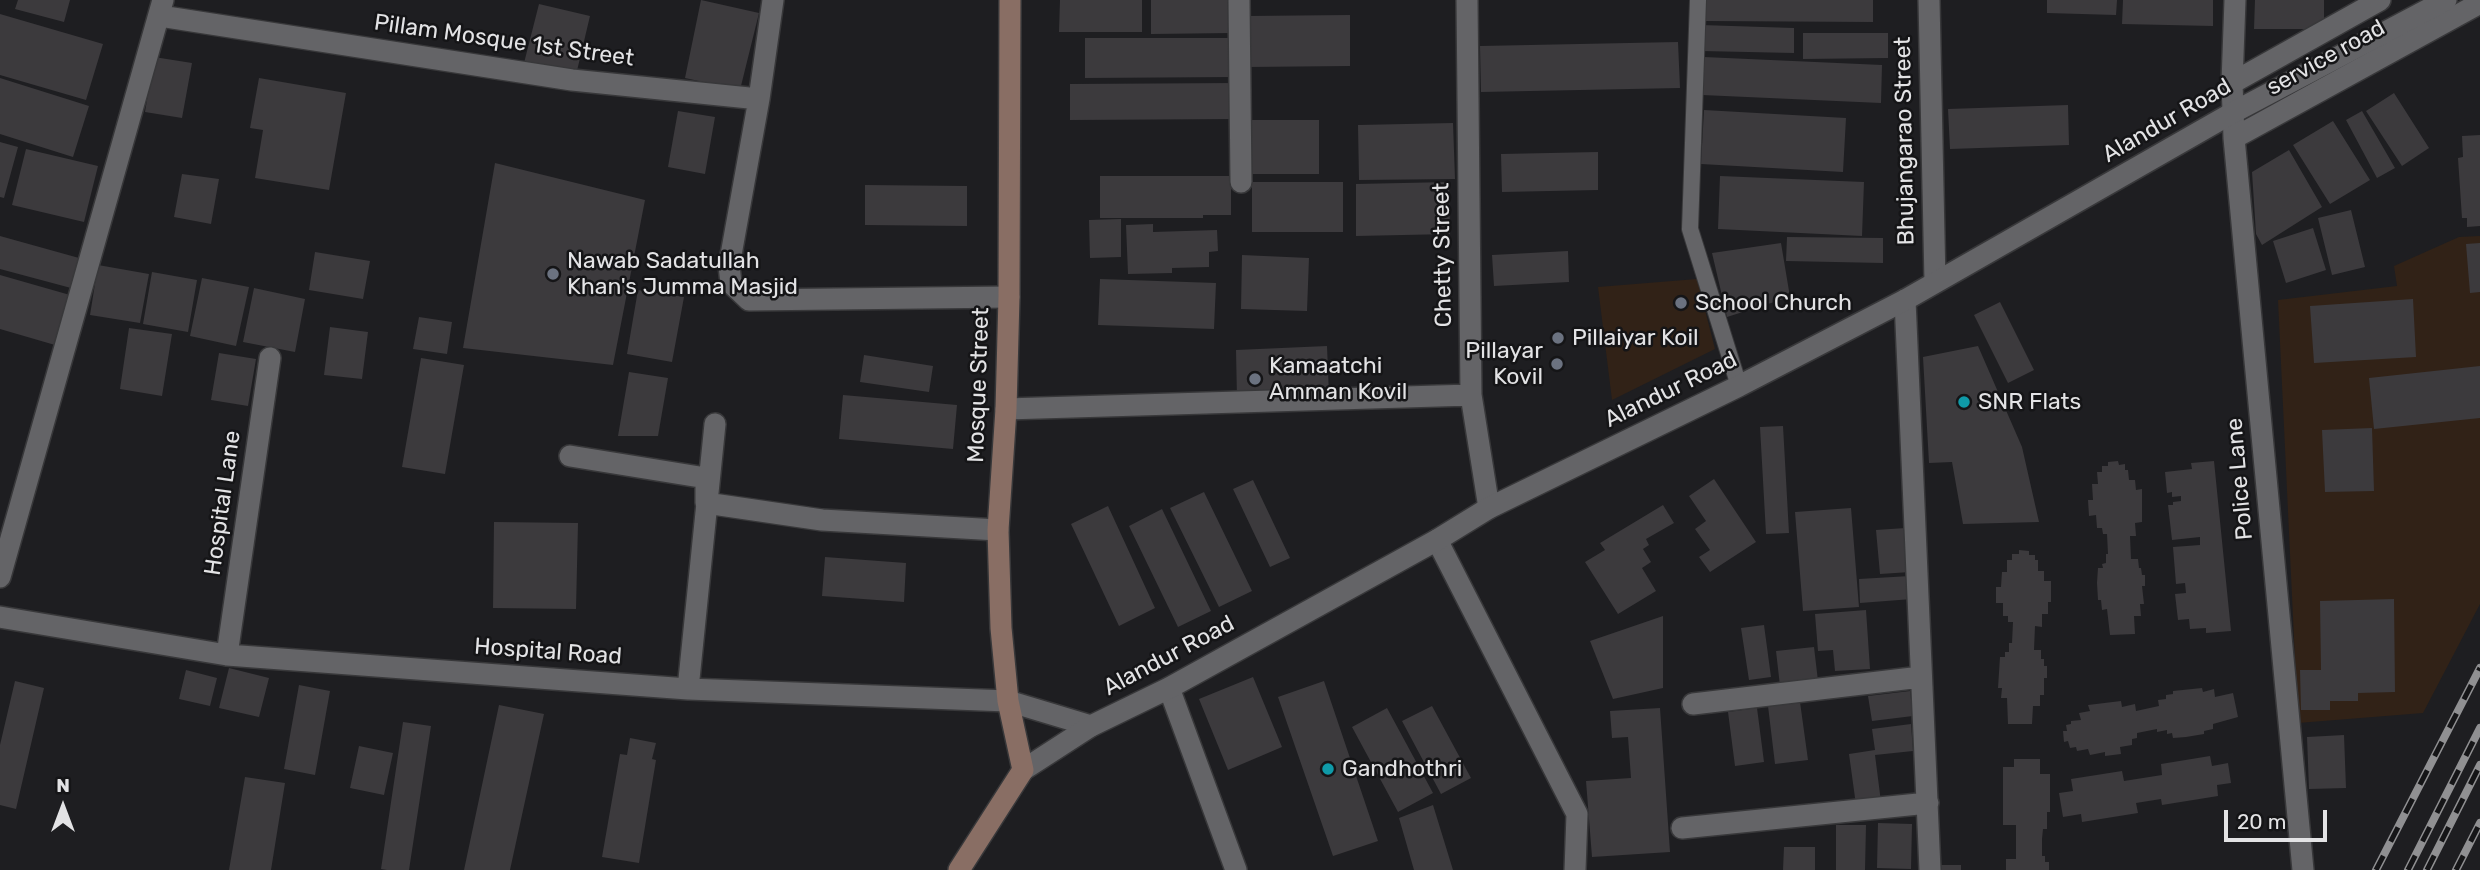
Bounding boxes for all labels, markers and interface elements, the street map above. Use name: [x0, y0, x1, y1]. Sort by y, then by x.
street label: Pillam Mosque 1st Street: [372, 9, 636, 73]
street label: service road: [2262, 14, 2390, 102]
street label: Bhujangarao Street: [1889, 36, 1921, 246]
street label: Alandur Road: [2098, 73, 2236, 169]
street label: Chetty Street: [1428, 182, 1458, 328]
place label: Nawab Sadatullah Khan's Jumma Masjid: [567, 247, 798, 301]
marker: Nawab Sadatullah Khan's Jumma Masjid: [545, 266, 561, 282]
place label: School Church: [1695, 289, 1852, 317]
marker: School Church: [1673, 295, 1689, 311]
street label: Mosque Street: [962, 307, 996, 463]
place label: Pillaiyar Koil: [1572, 324, 1699, 352]
marker: Pillaiyar Koil: [1550, 330, 1566, 346]
place label: Pillayar Kovil: [1465, 337, 1543, 391]
street label: Alandur Road: [1600, 346, 1742, 434]
place label: Kamaatchi Amman Kovil: [1269, 352, 1407, 406]
marker: Pillayar Kovil: [1549, 356, 1565, 372]
marker: Kamaatchi Amman Kovil: [1247, 371, 1263, 387]
place label: SNR Flats: [1978, 388, 2081, 416]
marker: SNR Flats: [1956, 394, 1972, 410]
street label: Police Lane: [2221, 417, 2259, 541]
street label: Hospital Lane: [199, 429, 247, 577]
street label: Alandur Road: [1099, 610, 1239, 702]
street label: Hospital Road: [473, 633, 623, 671]
place label: Gandhothri: [1342, 755, 1462, 783]
marker: Gandhothri: [1320, 761, 1336, 777]
north arrow: [28, 772, 98, 842]
text: N: [56, 774, 70, 797]
scale bar: [2228, 796, 2331, 840]
text: 20 m: [2237, 809, 2286, 834]

